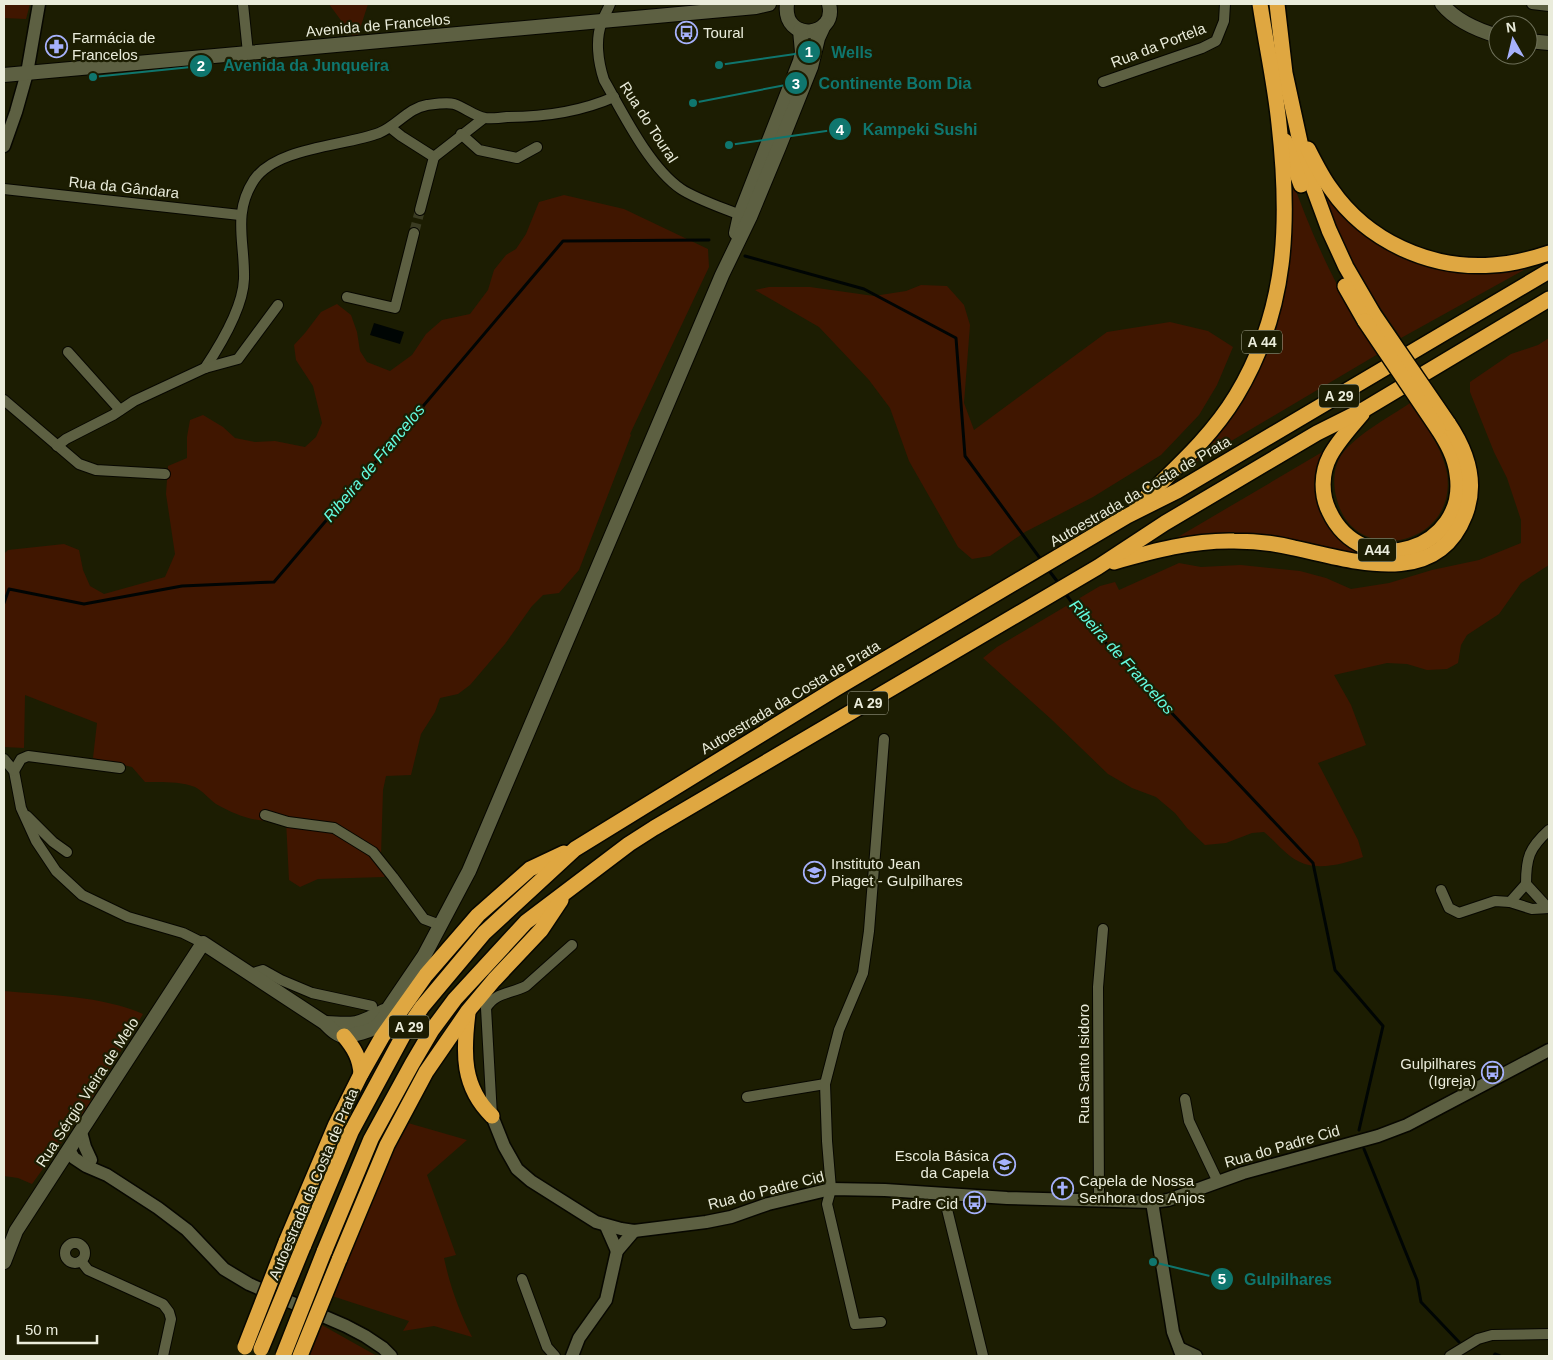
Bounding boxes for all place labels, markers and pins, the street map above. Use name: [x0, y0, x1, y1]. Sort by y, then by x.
bus stop icon: Toural: [675, 20, 699, 44]
place label: Toural: [703, 24, 744, 41]
place label: Farmácia de Francelos: [72, 29, 155, 63]
pharmacy icon: Farmácia de Francelos: [44, 34, 68, 58]
callout: Wells: [797, 37, 883, 68]
callout: Avenida da Junqueira: [188, 50, 399, 81]
callout: Continente Bom Dia: [783, 68, 981, 99]
callout: Kampeki Sushi: [827, 114, 987, 145]
place label: Instituto Jean Piaget - Gulpilhares: [831, 855, 963, 889]
school or university icon: Instituto Jean Piaget - Gulpilhares: [803, 860, 827, 884]
place label: Gulpilhares (Igreja): [1400, 1055, 1476, 1089]
bus stop icon: Gulpilhares (Igreja): [1480, 1060, 1504, 1084]
place label: Escola Básica da Capela: [895, 1147, 990, 1181]
school or university icon: Escola Básica da Capela: [993, 1152, 1017, 1176]
place label: Capela de Nossa Senhora dos Anjos: [1079, 1172, 1205, 1206]
church icon: Capela de Nossa Senhora dos Anjos: [1051, 1177, 1075, 1201]
bus stop icon: Padre Cid: [962, 1191, 986, 1215]
place label: Padre Cid: [891, 1195, 958, 1212]
callout: Gulpilhares: [1209, 1264, 1342, 1295]

